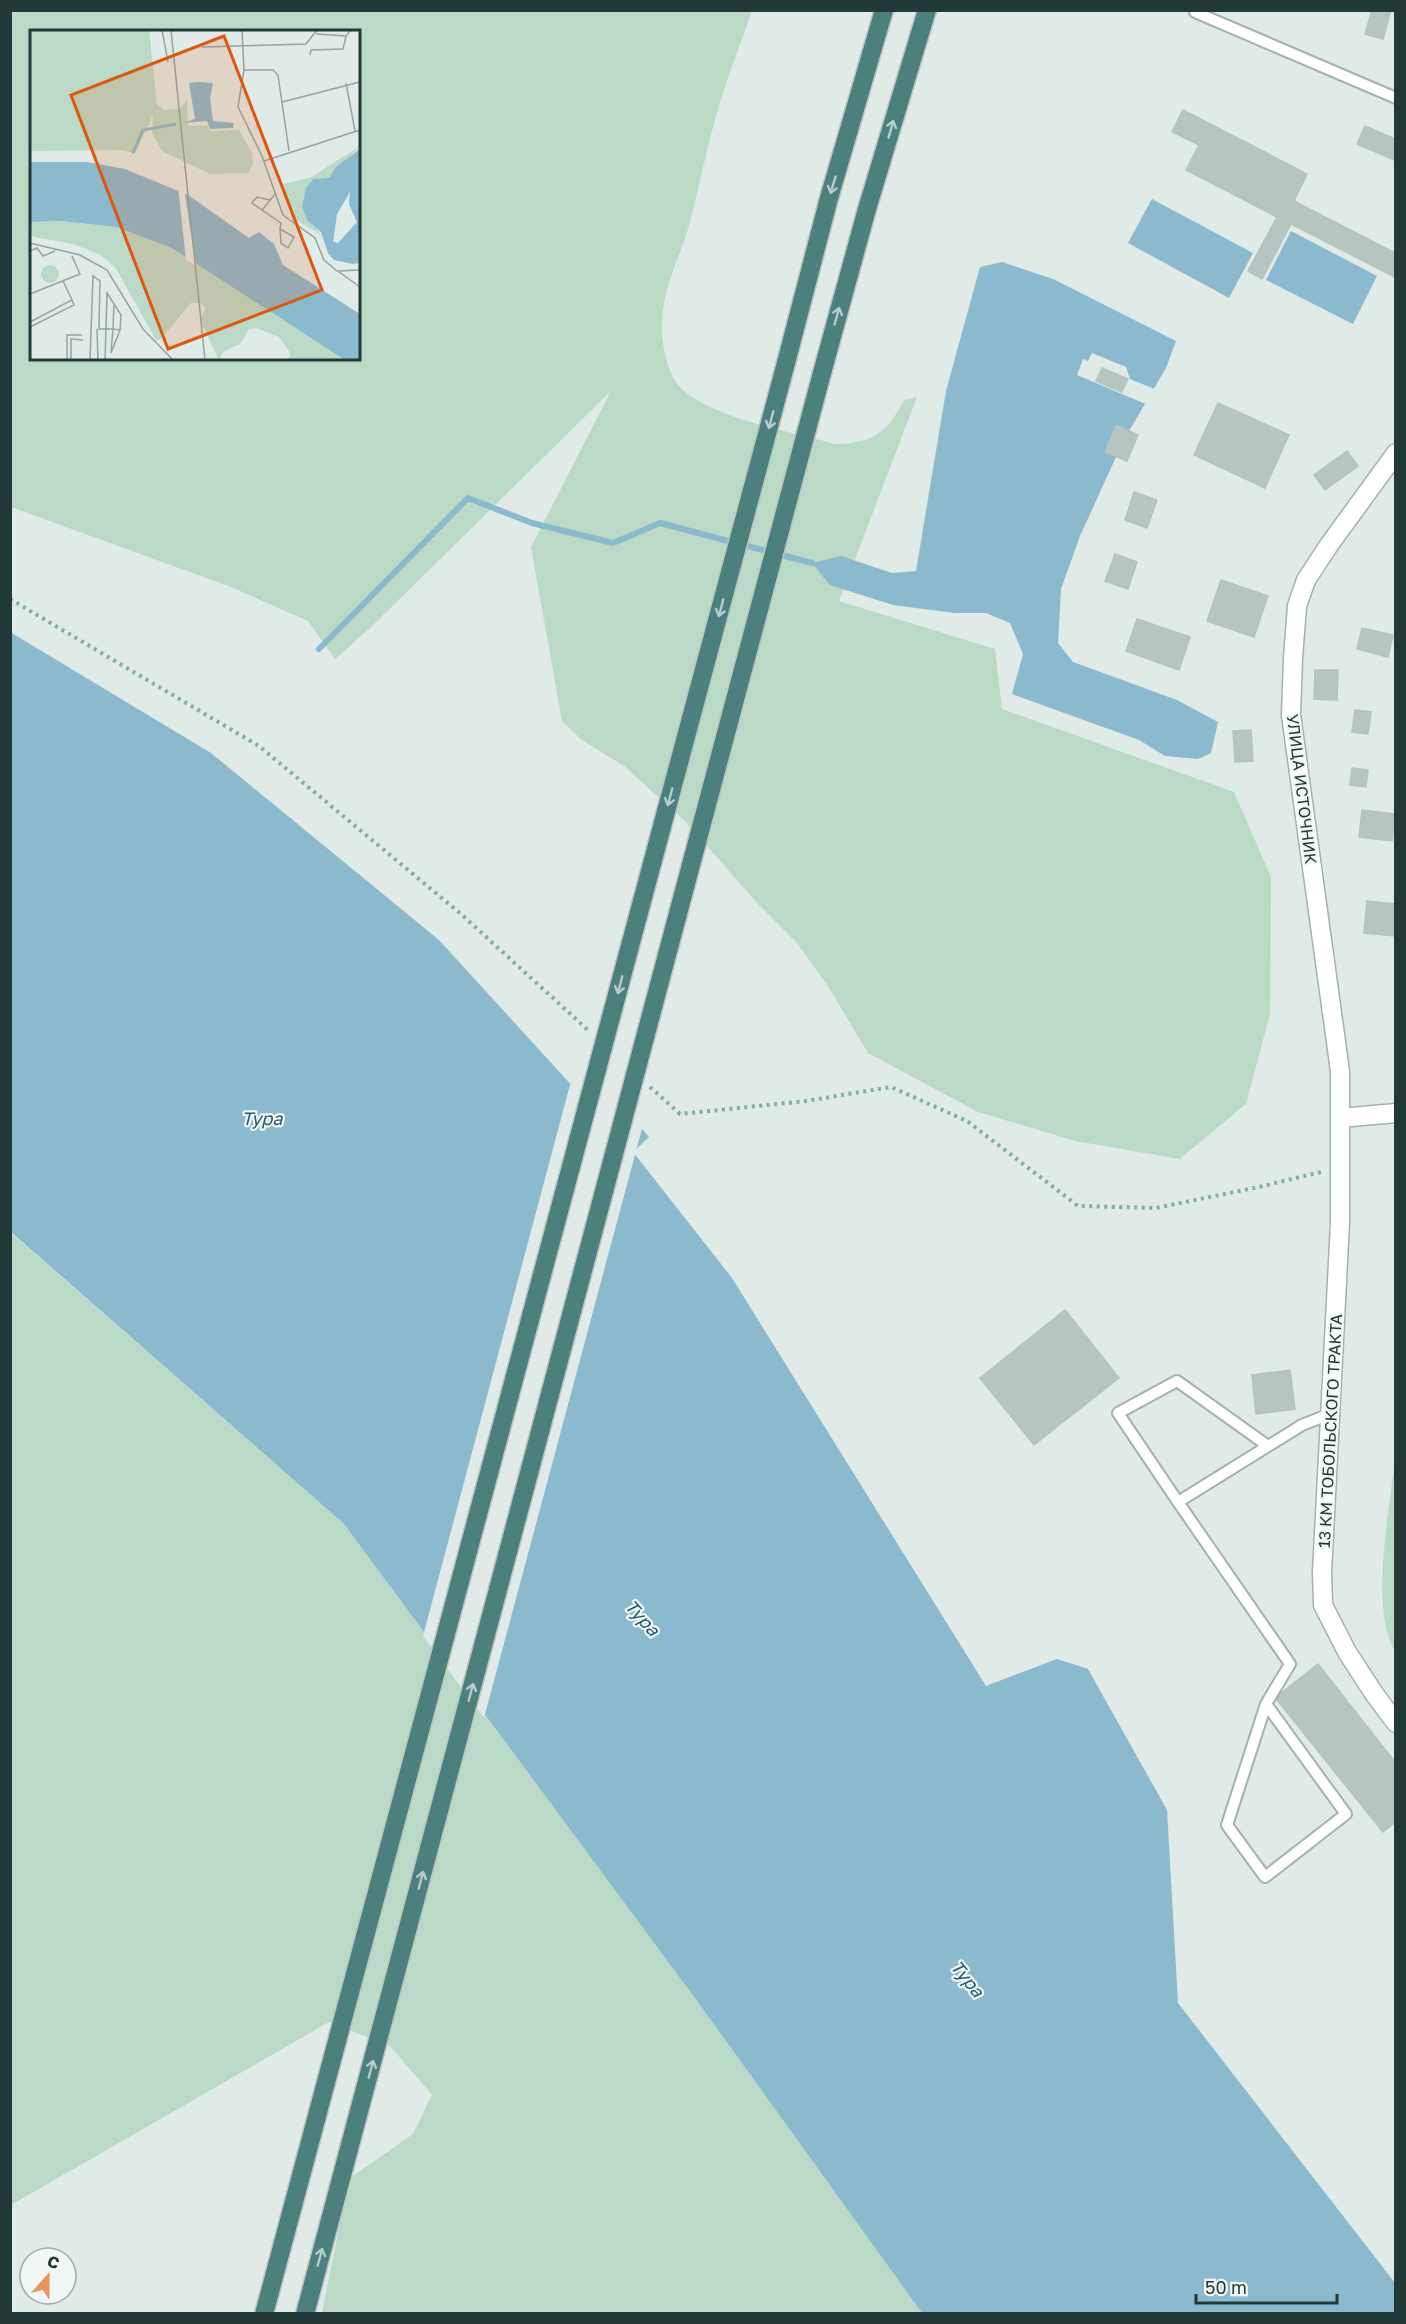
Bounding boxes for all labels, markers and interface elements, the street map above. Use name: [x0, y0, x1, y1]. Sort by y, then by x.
inset map: [30, 30, 360, 360]
one-way arrow: [886, 120, 897, 139]
one-way arrow: [827, 175, 838, 194]
one-way arrow: [832, 307, 844, 326]
one-way arrow: [765, 410, 776, 429]
one-way arrow: [714, 598, 726, 617]
street label: УЛИЦА ИСТОЧНИК: [1283, 713, 1321, 865]
one-way arrow: [664, 787, 675, 806]
one-way arrow: [613, 975, 625, 994]
water label: Тура: [241, 1107, 283, 1129]
street label: 13 КМ ТОБОЛЬСКОГО ТРАКТА: [1314, 1313, 1346, 1549]
water label: Тура: [621, 1595, 665, 1641]
one-way arrow: [466, 1682, 477, 1701]
one-way arrow: [415, 1871, 427, 1890]
water label: Тура: [946, 1955, 990, 2002]
one-way arrow: [365, 2059, 377, 2078]
north arrow: [18, 2246, 78, 2306]
one-way arrow: [315, 2248, 327, 2267]
text: С: [44, 2251, 62, 2273]
scale bar: [1196, 2267, 1337, 2305]
text: 50 m: [1205, 2276, 1247, 2298]

